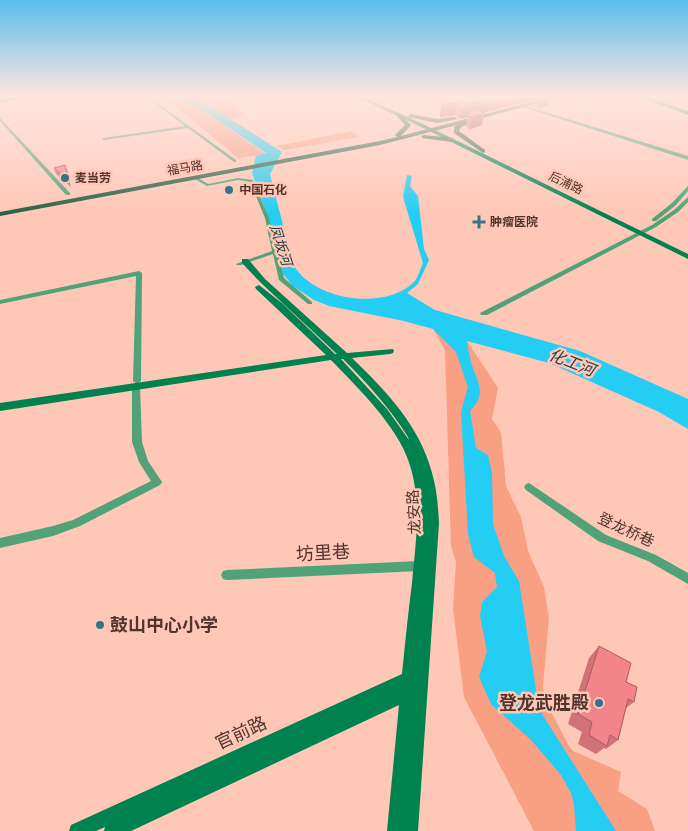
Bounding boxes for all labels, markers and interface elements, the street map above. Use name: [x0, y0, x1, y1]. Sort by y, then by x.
street label: 福马路: [166, 157, 204, 178]
street label: 后浦路: [547, 168, 586, 197]
place label: 麦当劳: [75, 170, 111, 185]
marker: 麦当劳: [59, 172, 71, 184]
place label: 中国石化: [239, 182, 287, 197]
marker: 中国石化: [223, 184, 235, 196]
place label: 肿瘤医院: [490, 214, 538, 229]
marker: 肿瘤医院: [472, 215, 486, 229]
water label: 凤坂河: [267, 222, 297, 270]
water label: 化工河: [546, 344, 601, 381]
street label: 龙安路: [403, 489, 424, 535]
street label: 登龙桥巷: [595, 508, 657, 551]
street label: 坊里巷: [295, 541, 350, 564]
place label: 鼓山中心小学: [110, 614, 218, 635]
marker: 鼓山中心小学: [94, 619, 106, 631]
place label: 登龙武胜殿: [499, 692, 589, 713]
marker: 登龙武胜殿: [593, 697, 605, 709]
street label: 官前路: [212, 712, 270, 753]

